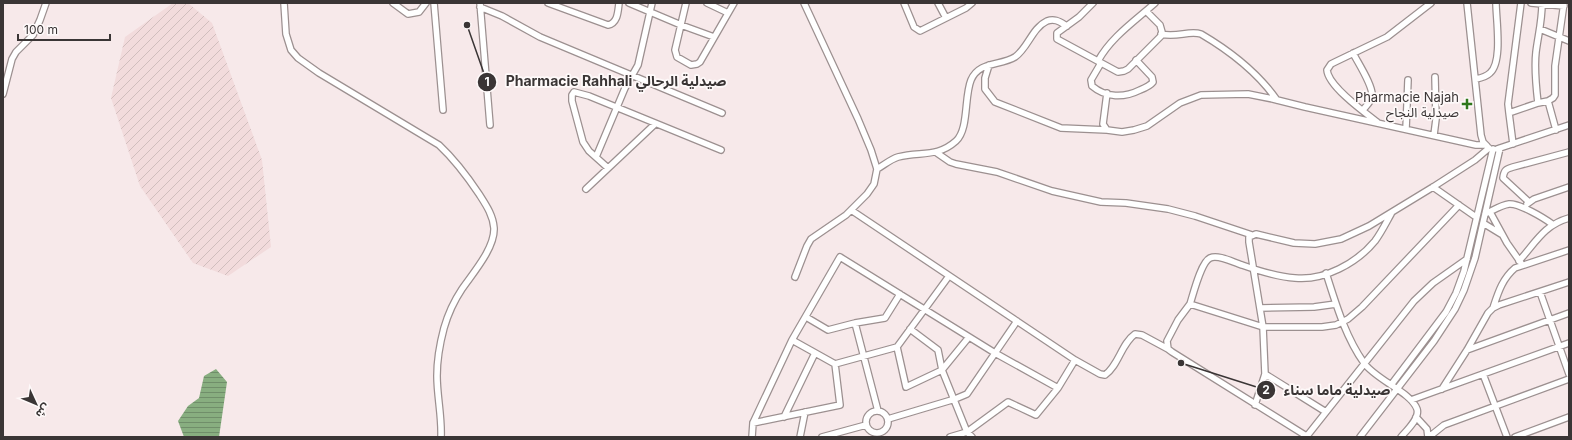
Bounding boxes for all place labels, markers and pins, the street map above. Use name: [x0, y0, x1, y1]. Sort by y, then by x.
callout: Pharmacie Rahhali صيدلية الرحالي: [477, 69, 734, 95]
place label: Pharmacie Najah صيدلية النجاح: [1355, 89, 1459, 123]
marker: Pharmacie Najah صيدلية النجاح: [1462, 99, 1472, 109]
callout: صيدلية ماما سناء: [1256, 377, 1398, 403]

